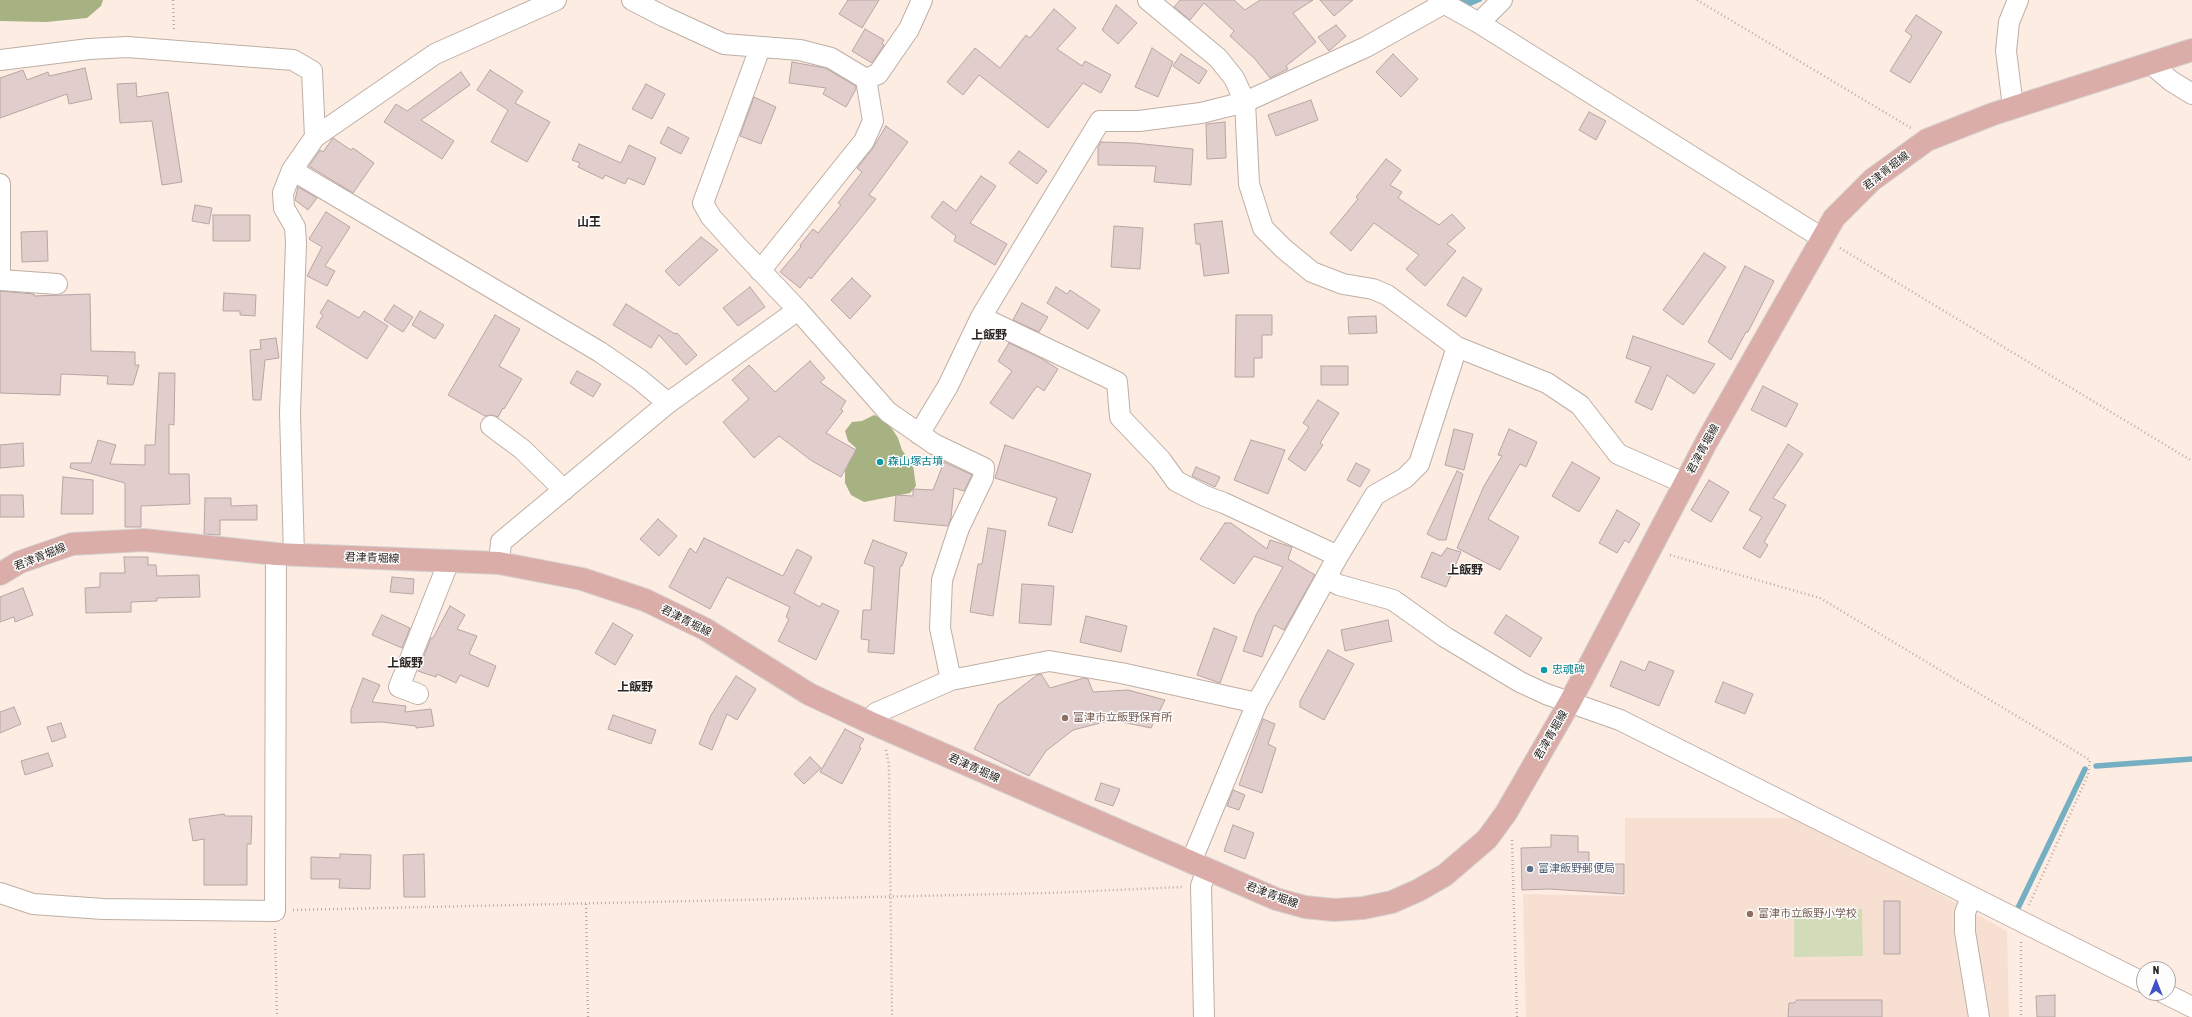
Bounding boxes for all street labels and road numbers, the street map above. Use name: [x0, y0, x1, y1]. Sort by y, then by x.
street label: 君津青堀線: [1860, 149, 1912, 193]
street label: 君津青堀線: [1684, 422, 1722, 476]
street label: 君津青堀線: [12, 541, 68, 573]
street label: 君津青堀線: [344, 550, 400, 566]
street label: 君津青堀線: [659, 603, 713, 639]
street label: 君津青堀線: [1532, 708, 1570, 762]
street label: 君津青堀線: [946, 751, 1002, 785]
street label: 君津青堀線: [1244, 879, 1300, 911]

